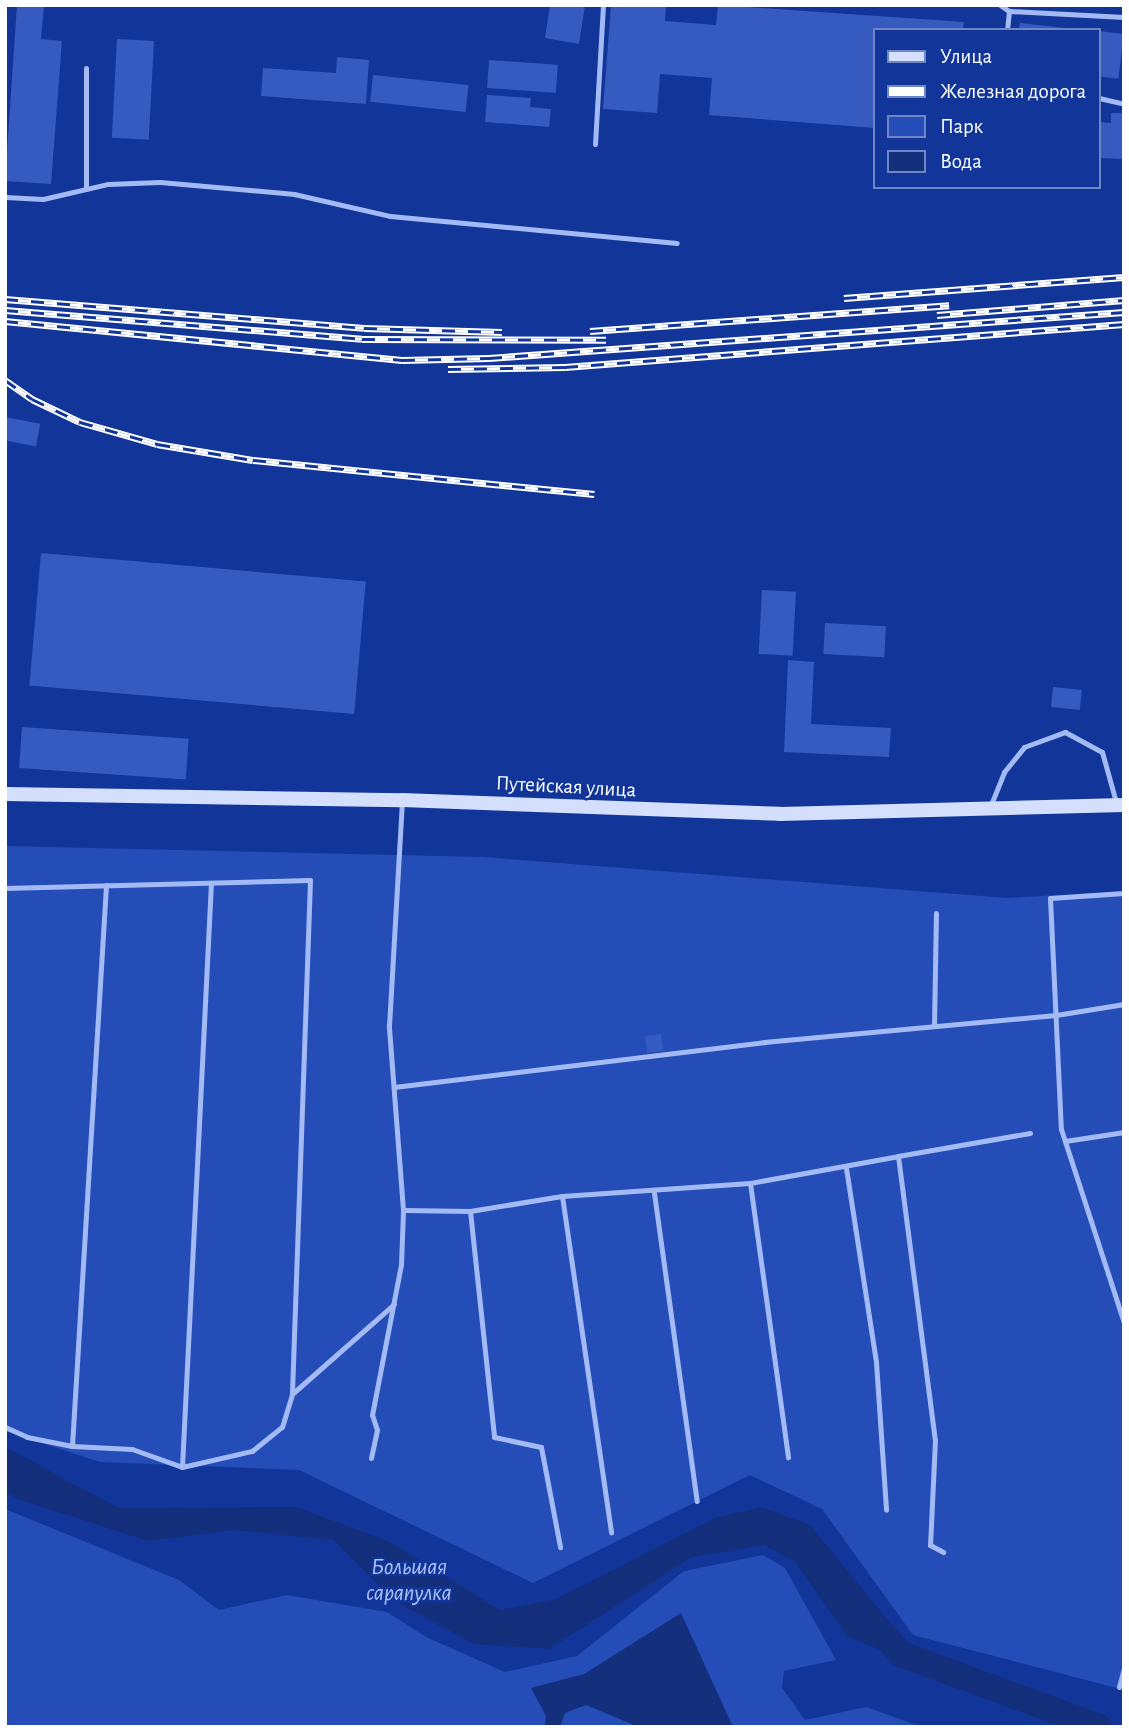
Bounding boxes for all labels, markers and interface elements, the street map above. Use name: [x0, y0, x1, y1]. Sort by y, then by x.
legend: [874, 28, 1101, 189]
text: Улица: [940, 46, 992, 67]
text: Железная дорога: [940, 81, 1086, 102]
text: Парк: [940, 116, 983, 137]
text: Вода: [940, 151, 982, 172]
street label: Путейская улица: [495, 771, 637, 803]
water label: Большая сарапулка: [366, 1554, 452, 1608]

